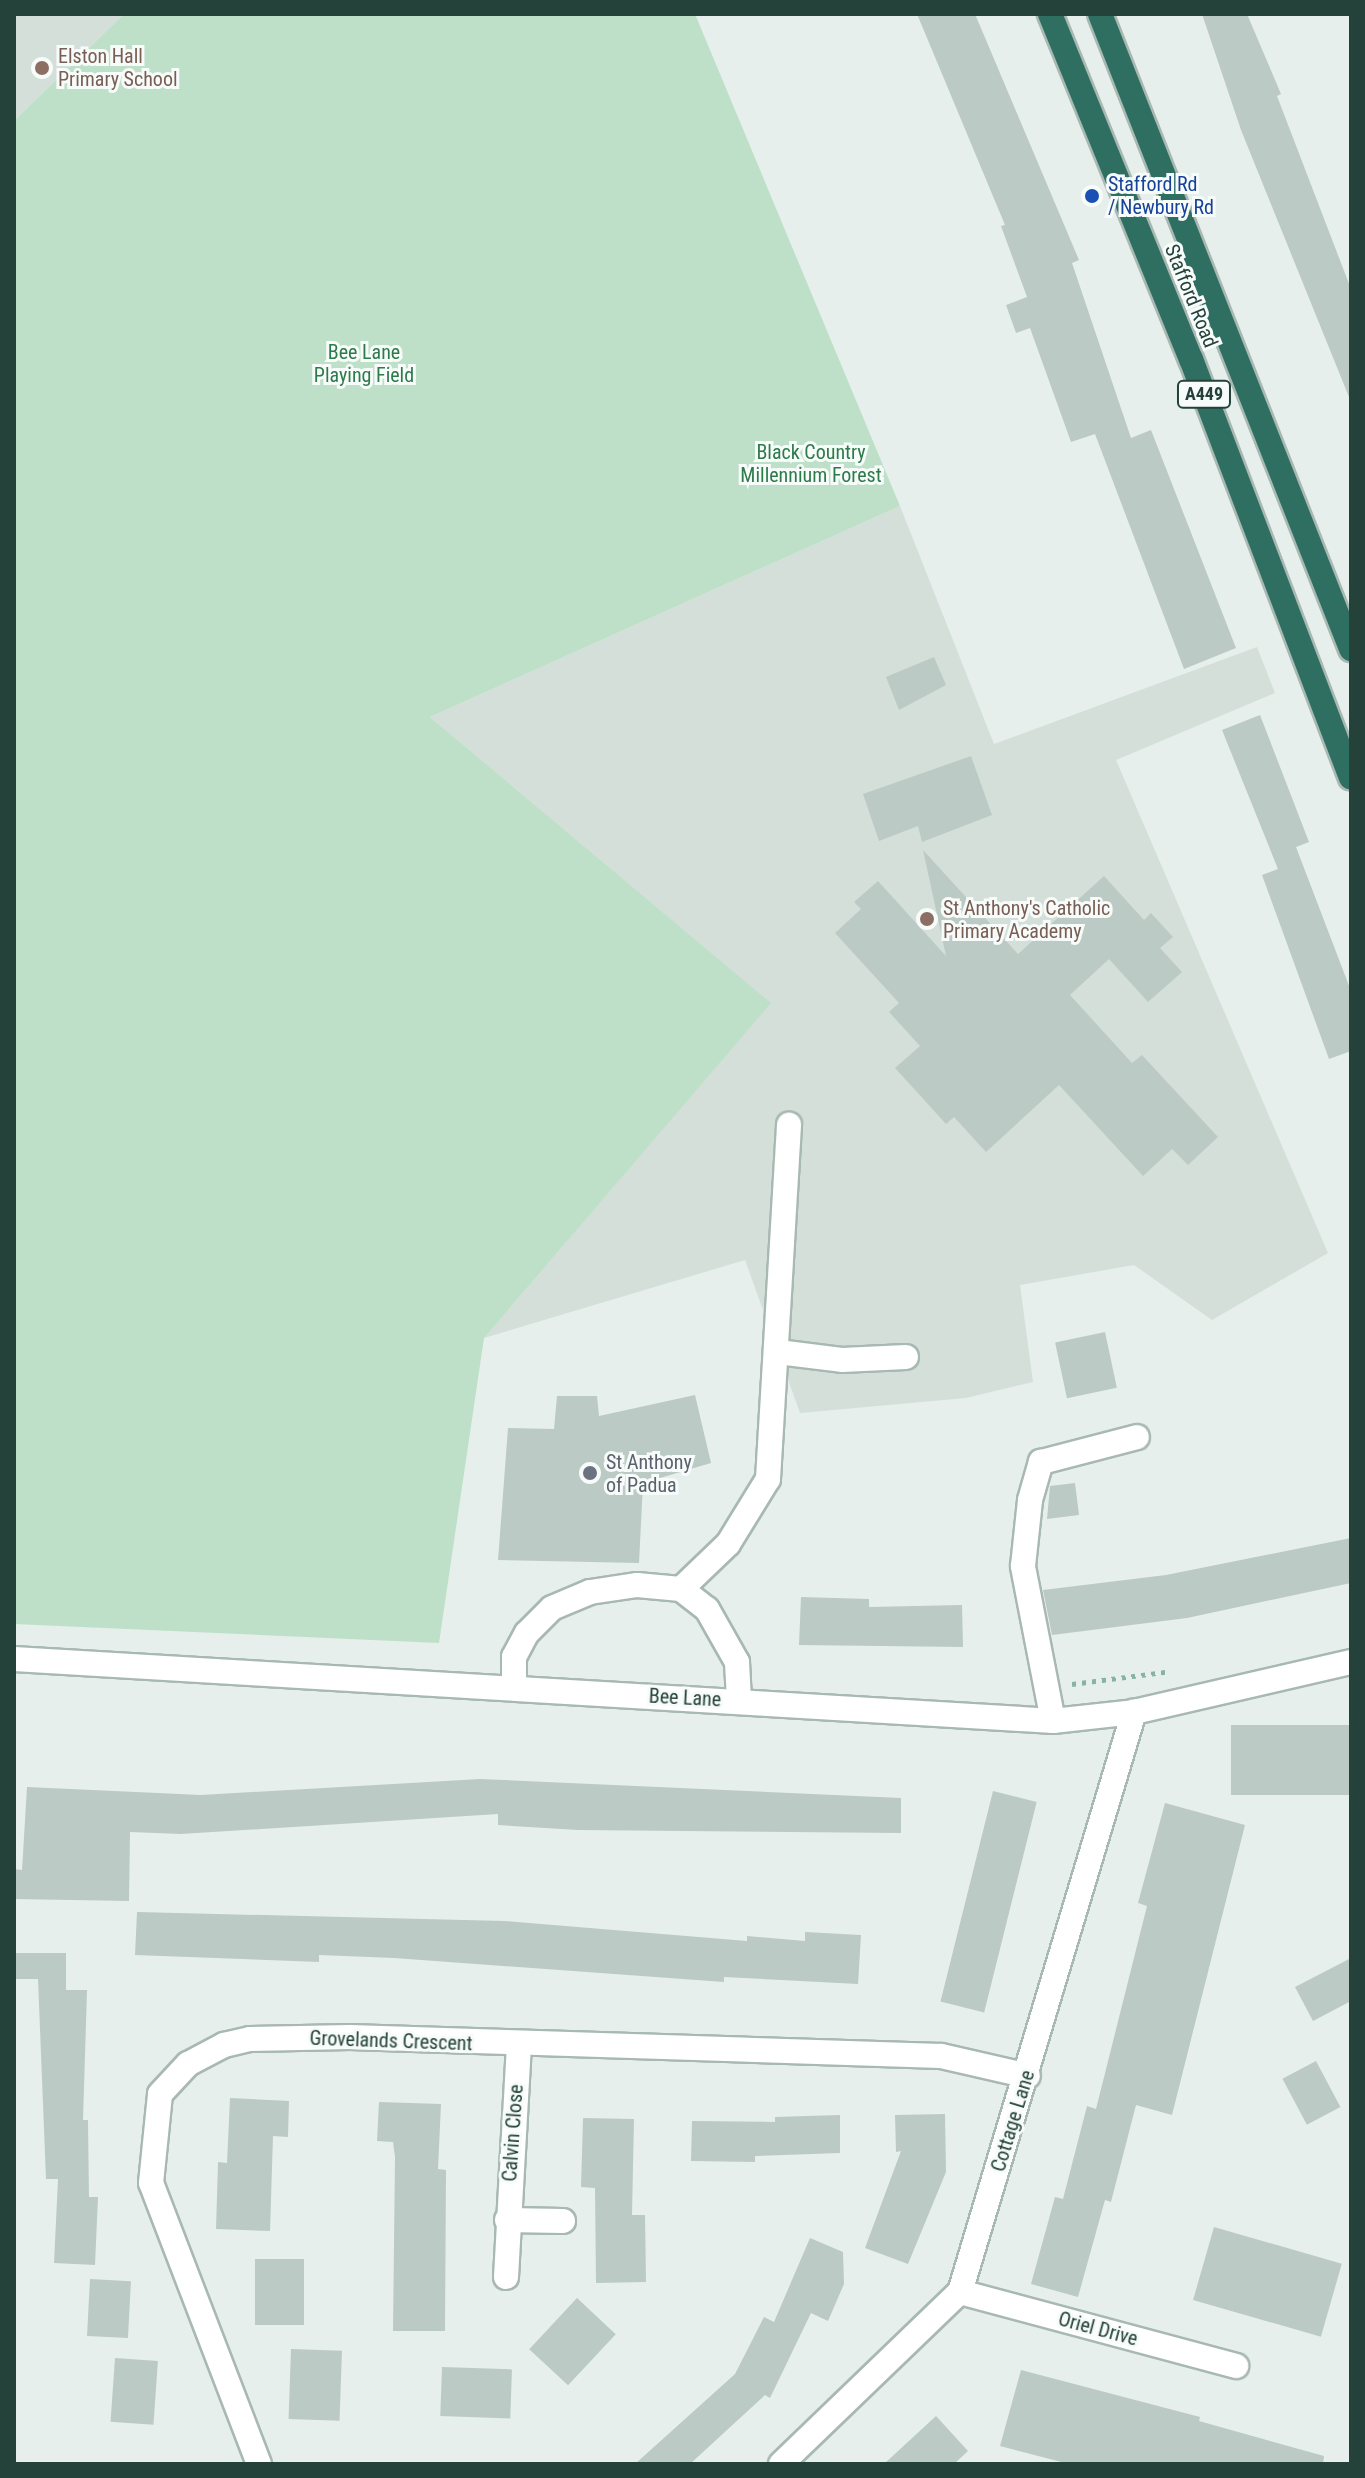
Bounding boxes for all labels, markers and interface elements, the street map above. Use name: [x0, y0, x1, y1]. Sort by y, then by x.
place label: Elston Hall Primary School: [58, 44, 178, 91]
marker: Elston Hall Primary School: [33, 59, 51, 77]
place label: Stafford Rd / Newbury Rd: [1108, 172, 1214, 219]
marker: Stafford Rd / Newbury Rd: [1083, 187, 1101, 205]
street label: Stafford Road: [1159, 241, 1223, 351]
park label: Bee Lane Playing Field: [314, 340, 414, 387]
road number: A449: [1176, 380, 1232, 408]
park label: Black Country Millennium Forest: [740, 441, 882, 488]
place label: St Anthony's Catholic Primary Academy: [943, 896, 1110, 943]
marker: St Anthony's Catholic Primary Academy: [918, 910, 936, 928]
place label: St Anthony of Padua: [606, 1450, 692, 1497]
marker: St Anthony of Padua: [581, 1464, 599, 1482]
street label: Bee Lane: [648, 1684, 722, 1712]
street label: Grovelands Crescent: [309, 2026, 473, 2056]
street label: Cottage Lane: [986, 2067, 1040, 2175]
street label: Calvin Close: [498, 2084, 528, 2182]
street label: Oriel Drive: [1056, 2307, 1140, 2351]

